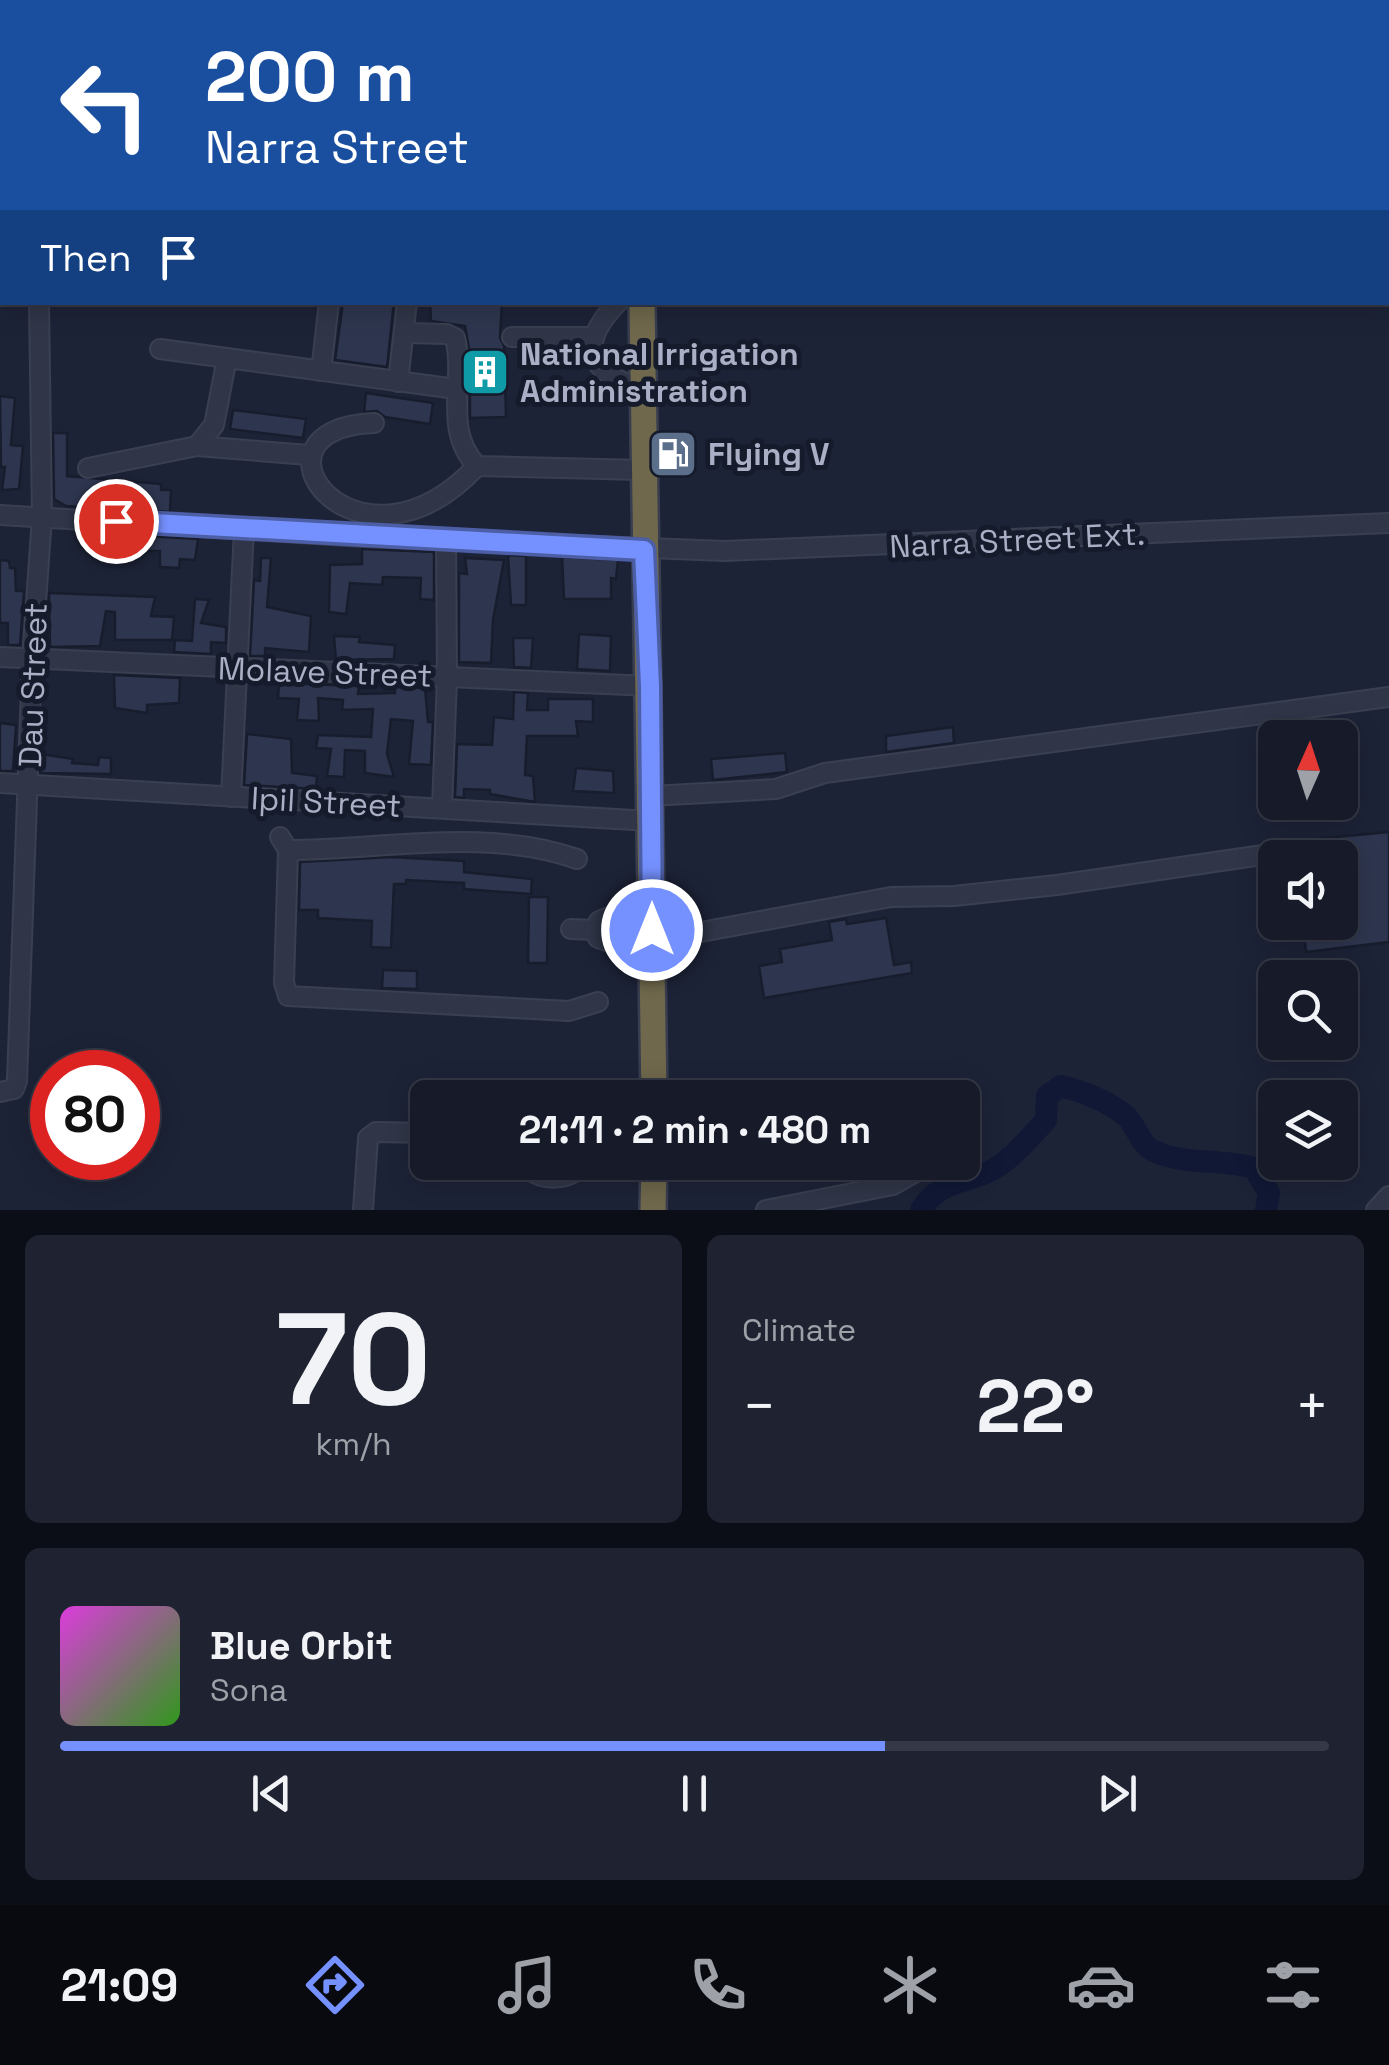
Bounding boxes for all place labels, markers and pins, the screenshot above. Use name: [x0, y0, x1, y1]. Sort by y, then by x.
place label: National Irrigation Administration: [520, 334, 799, 411]
building icon: National Irrigation Administration: [459, 346, 511, 398]
fuel station icon: Flying V: [647, 428, 699, 480]
place label: Flying V: [708, 434, 830, 474]
pin: [74, 479, 159, 564]

